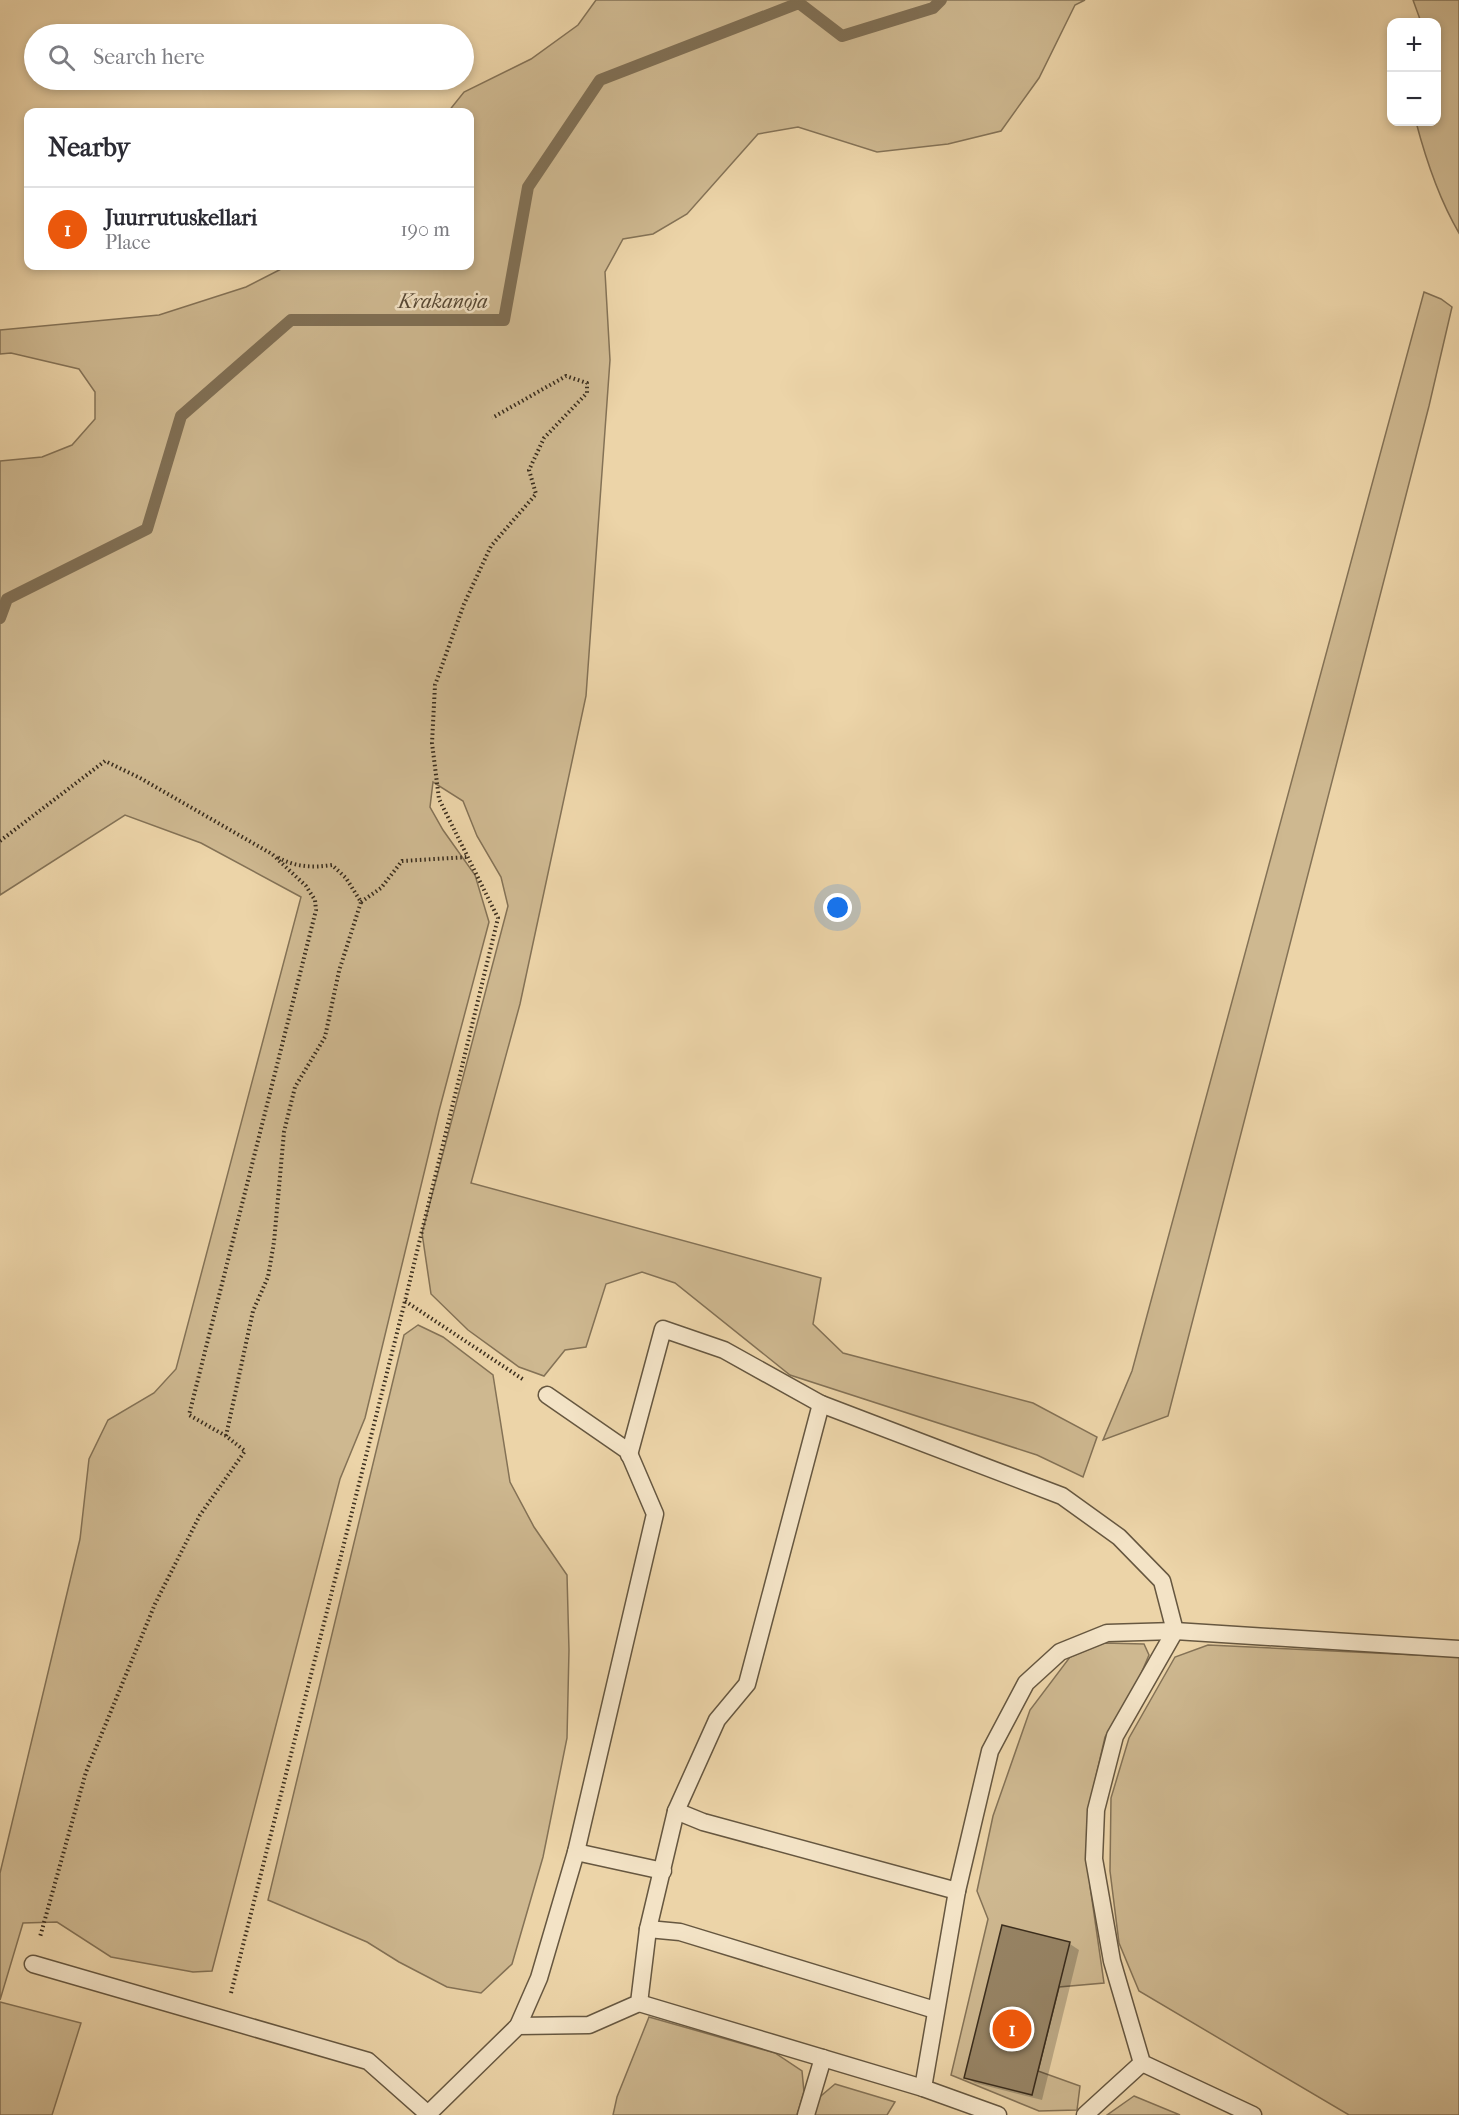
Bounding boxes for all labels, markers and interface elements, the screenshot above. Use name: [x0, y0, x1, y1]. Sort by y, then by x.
map controls: [1387, 18, 1441, 126]
button: +: [1387, 18, 1441, 72]
search box: [24, 24, 474, 90]
icon: search: [45, 41, 78, 74]
text: Search here: [93, 44, 205, 70]
button: −: [1387, 72, 1441, 126]
text: Nearby: [48, 132, 130, 163]
text: Juurrutuskellari: [105, 205, 257, 231]
text: 1: [64, 218, 71, 241]
text: 190 m: [400, 218, 450, 241]
text: Place: [105, 231, 151, 254]
water label: Krakanoja: [396, 290, 488, 313]
your location: [823, 893, 852, 922]
pin: 1: [992, 2006, 1032, 2052]

